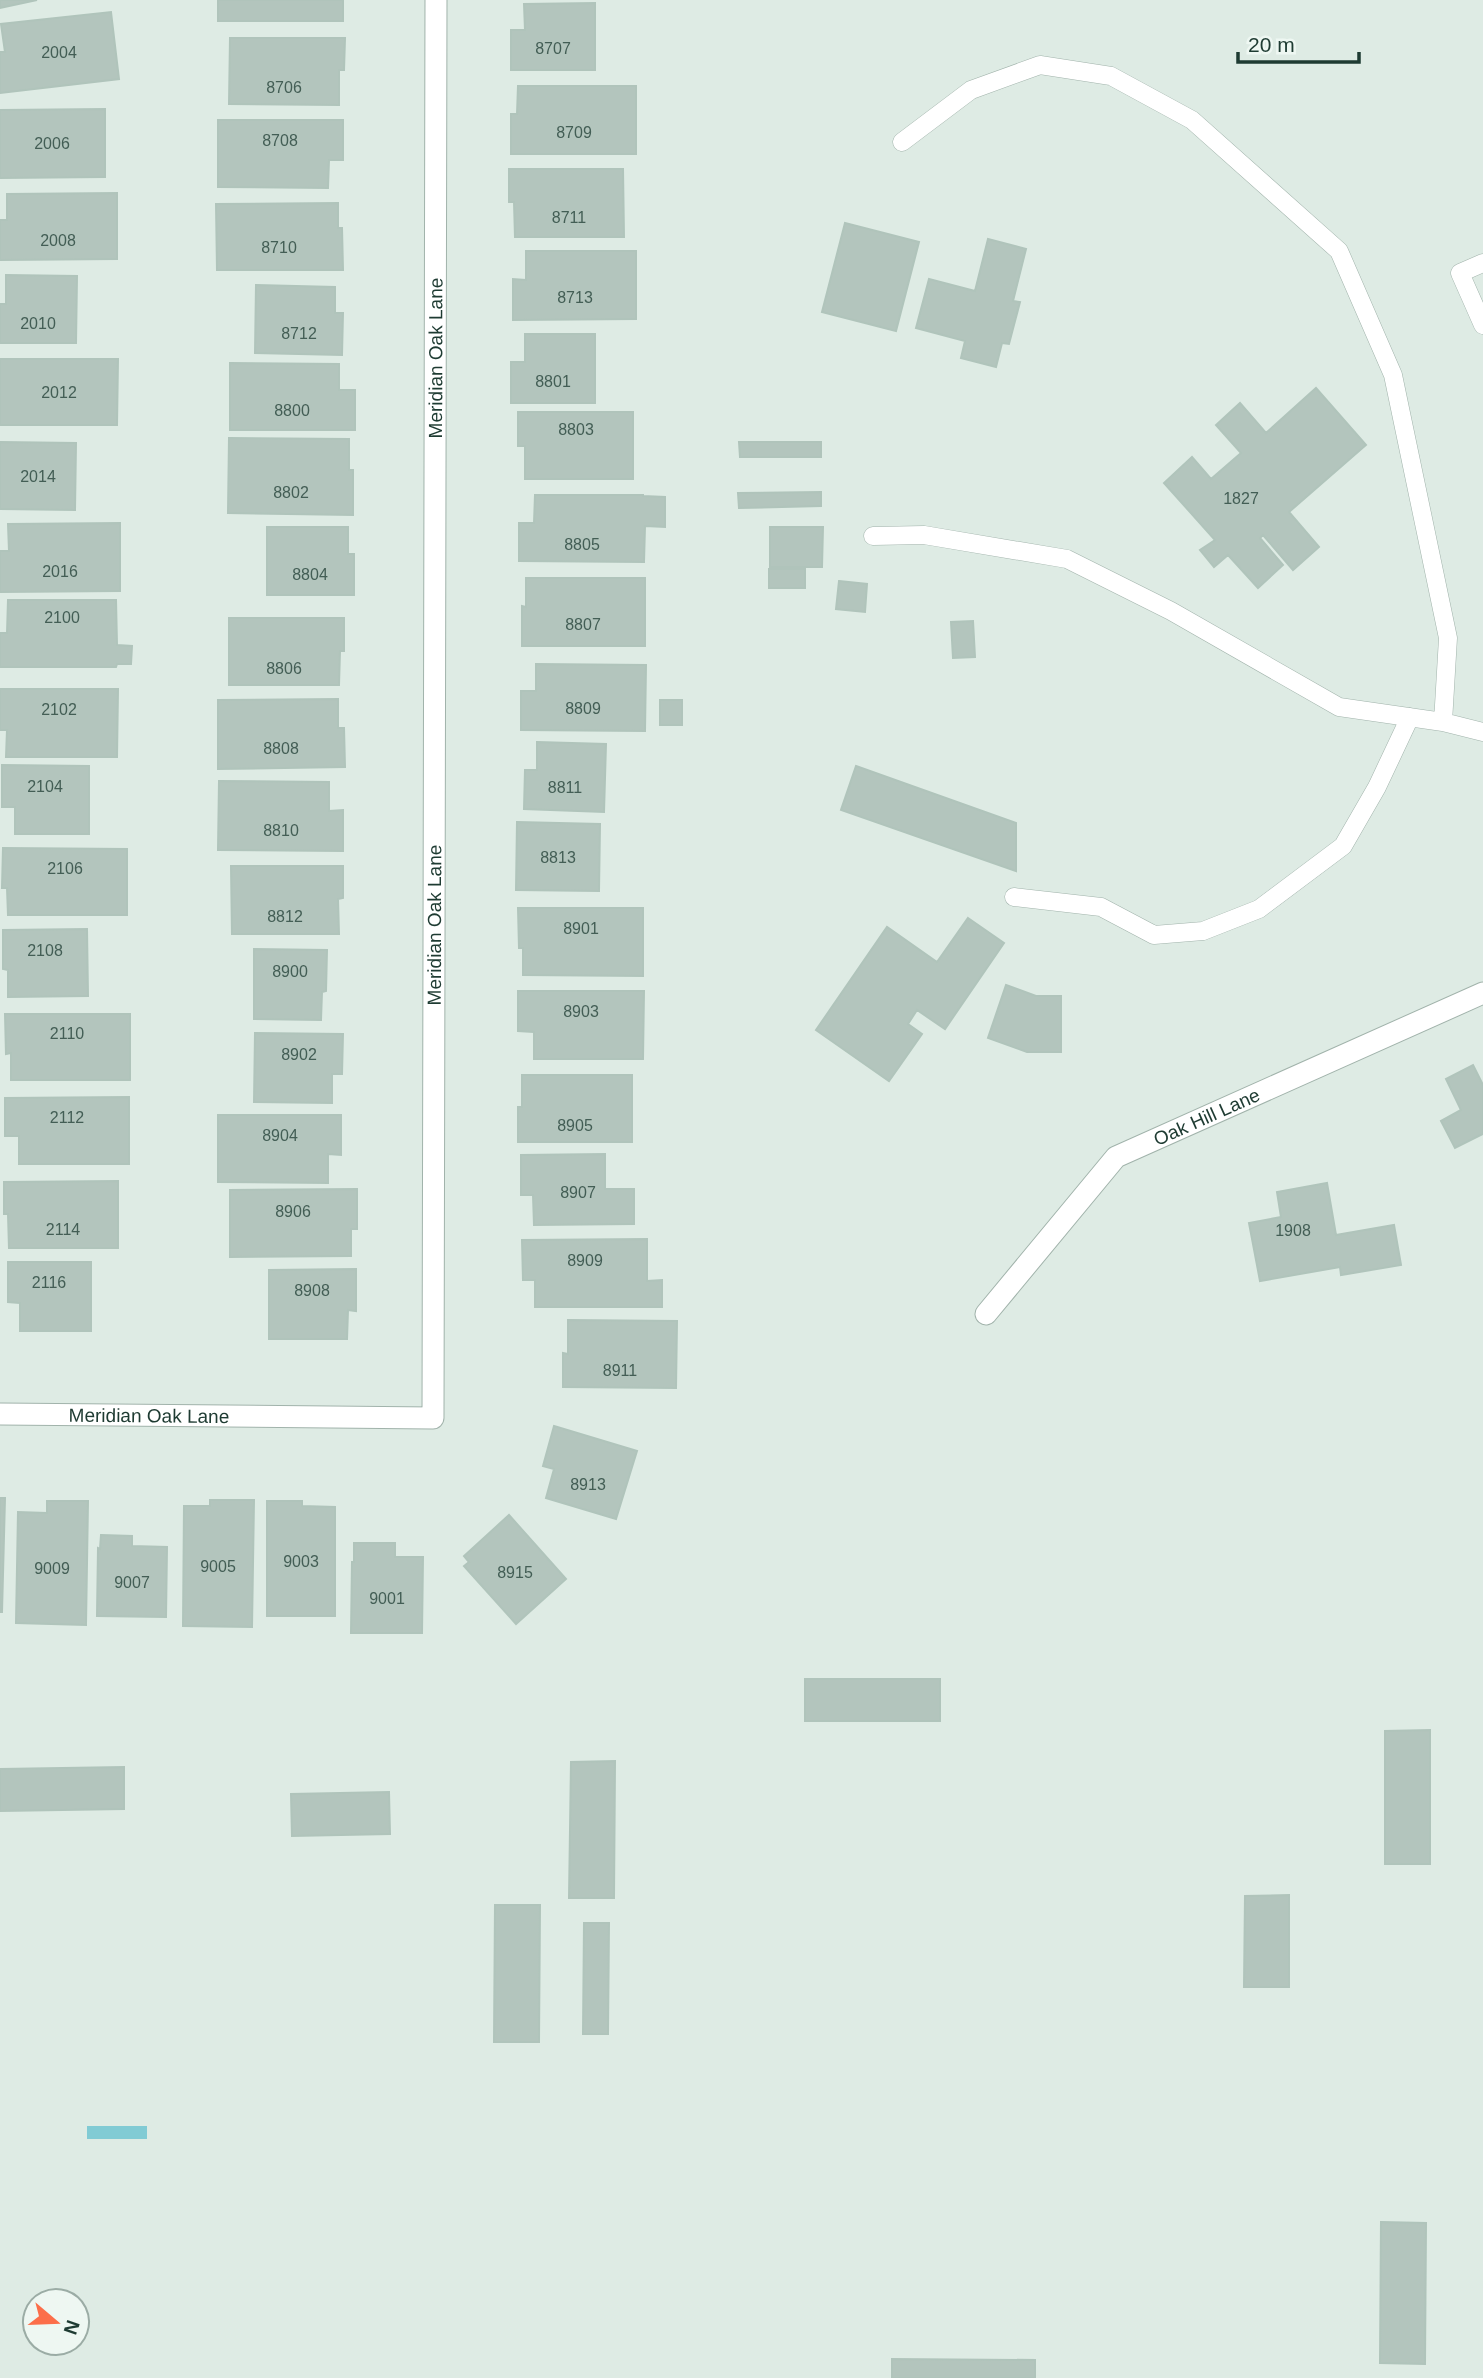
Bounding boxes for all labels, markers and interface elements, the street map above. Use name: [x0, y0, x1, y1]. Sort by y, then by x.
scale bar: [1238, 21, 1359, 65]
text: 20 m: [1248, 33, 1295, 56]
house number: 8707: [535, 40, 571, 57]
house number: 2004: [41, 44, 77, 61]
house number: 8706: [266, 79, 302, 96]
house number: 8709: [556, 124, 592, 141]
house number: 8708: [262, 132, 298, 149]
house number: 2006: [34, 135, 70, 152]
house number: 8711: [552, 209, 586, 226]
house number: 2008: [40, 232, 76, 249]
house number: 8710: [261, 239, 297, 256]
street label: Meridian Oak Lane: [425, 278, 446, 438]
house number: 8713: [557, 289, 593, 306]
house number: 2010: [20, 315, 56, 332]
house number: 8712: [281, 325, 317, 342]
house number: 8801: [535, 373, 571, 390]
house number: 2012: [41, 384, 77, 401]
house number: 8800: [274, 402, 310, 419]
house number: 8803: [558, 421, 594, 438]
house number: 2014: [20, 468, 56, 485]
house number: 8802: [273, 484, 309, 501]
house number: 1827: [1223, 490, 1259, 507]
house number: 8805: [564, 536, 600, 553]
house number: 2016: [42, 563, 78, 580]
house number: 8804: [292, 566, 328, 583]
house number: 2100: [44, 609, 80, 626]
house number: 8807: [565, 616, 601, 633]
house number: 8806: [266, 660, 302, 677]
house number: 8809: [565, 700, 601, 717]
house number: 2102: [41, 701, 77, 718]
house number: 8808: [263, 740, 299, 757]
house number: 2104: [27, 778, 63, 795]
house number: 8811: [548, 779, 582, 796]
house number: 8810: [263, 822, 299, 839]
street label: Meridian Oak Lane: [423, 845, 445, 1005]
house number: 8813: [540, 849, 576, 866]
house number: 2106: [47, 860, 83, 877]
house number: 8812: [267, 908, 303, 925]
house number: 8901: [563, 920, 599, 937]
house number: 2108: [27, 942, 63, 959]
house number: 8900: [272, 963, 308, 980]
house number: 8903: [563, 1003, 599, 1020]
house number: 2110: [50, 1025, 84, 1042]
house number: 8902: [281, 1046, 317, 1063]
street label: Oak Hill Lane: [1150, 1084, 1263, 1149]
house number: 2112: [50, 1109, 84, 1126]
house number: 8905: [557, 1117, 593, 1134]
house number: 8904: [262, 1127, 298, 1144]
house number: 8907: [560, 1184, 596, 1201]
house number: 8906: [275, 1203, 311, 1220]
house number: 2114: [46, 1221, 80, 1238]
house number: 1908: [1275, 1222, 1311, 1239]
house number: 8909: [567, 1252, 603, 1269]
house number: 2116: [32, 1274, 66, 1291]
house number: 8908: [294, 1282, 330, 1299]
house number: 8911: [603, 1362, 637, 1379]
street label: Meridian Oak Lane: [69, 1404, 229, 1427]
house number: 8913: [570, 1476, 606, 1493]
house number: 9003: [283, 1553, 319, 1570]
house number: 9005: [200, 1558, 236, 1575]
house number: 9009: [34, 1560, 70, 1577]
house number: 8915: [497, 1564, 533, 1581]
house number: 9007: [114, 1574, 150, 1591]
house number: 9001: [369, 1590, 405, 1607]
north arrow: [21, 2287, 91, 2357]
text: N: [59, 2317, 84, 2337]

